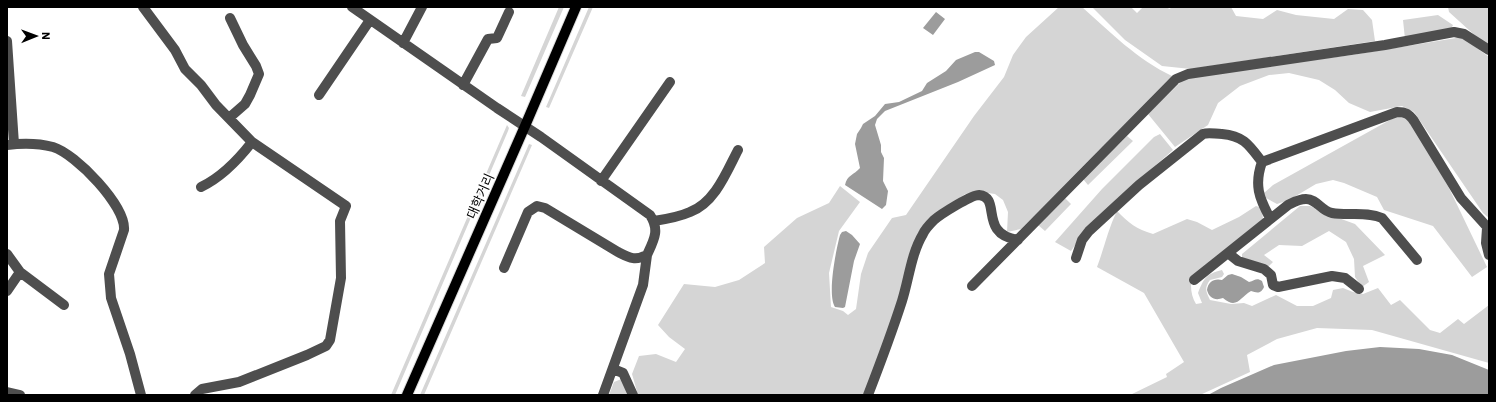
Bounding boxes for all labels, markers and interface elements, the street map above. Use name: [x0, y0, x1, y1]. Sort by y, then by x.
north arrow: [16, 16, 56, 56]
text: N: [39, 32, 53, 40]
street label: 대학거리: [463, 171, 498, 222]

